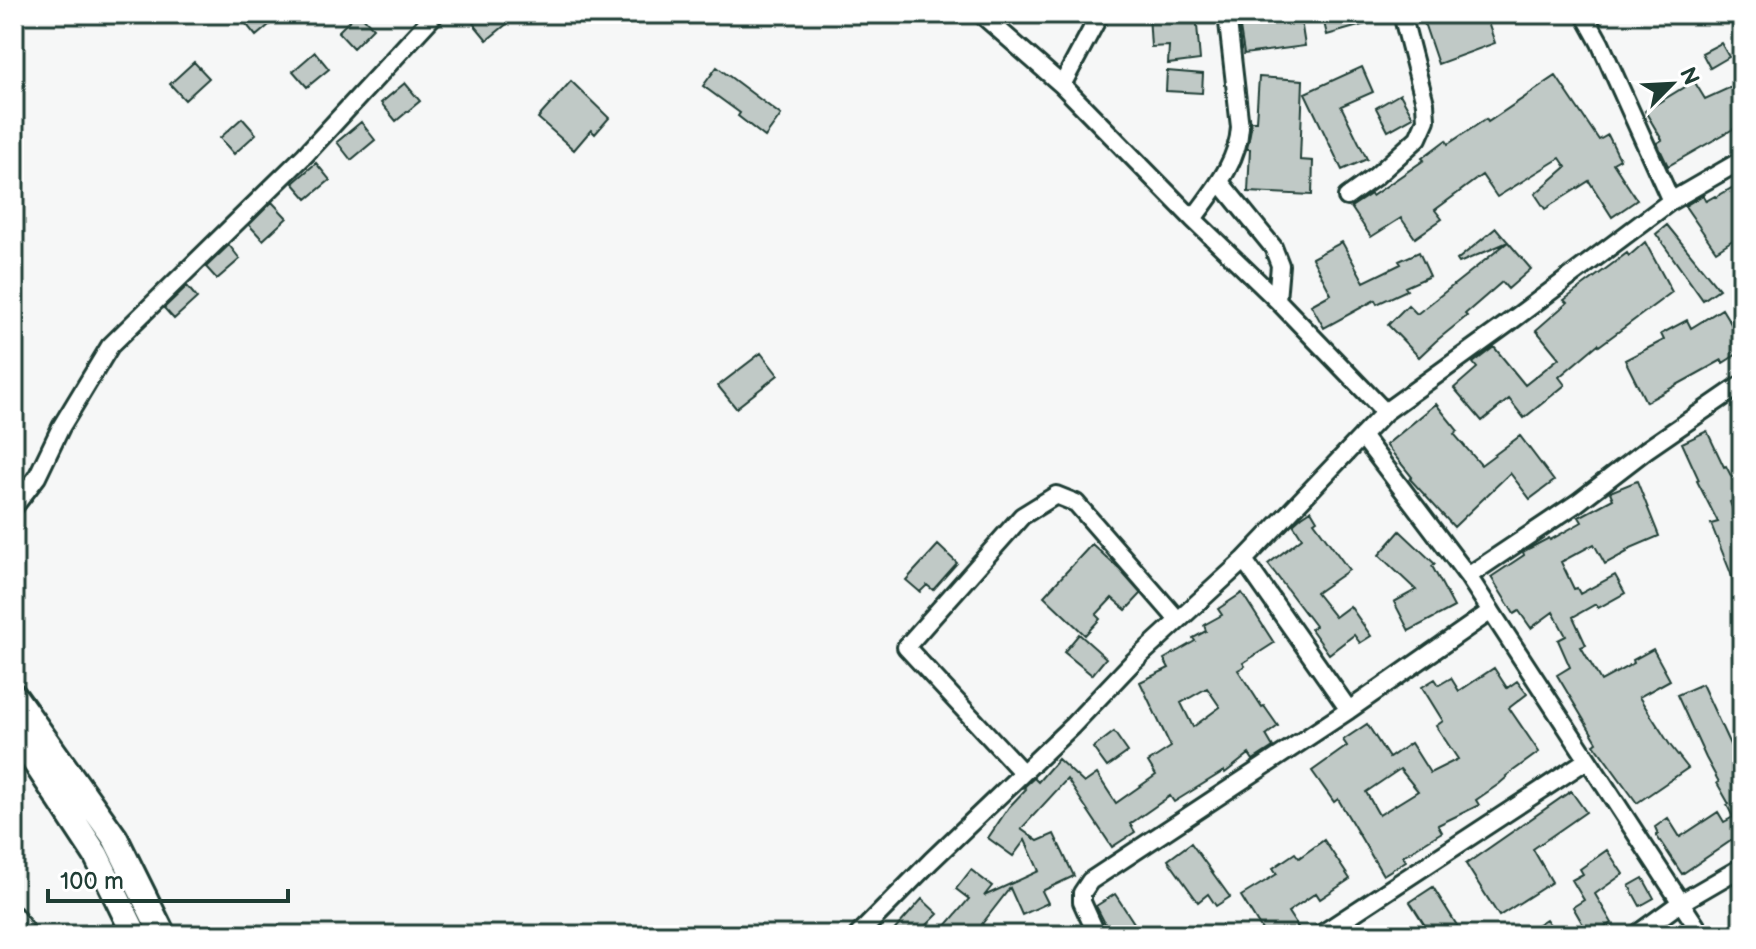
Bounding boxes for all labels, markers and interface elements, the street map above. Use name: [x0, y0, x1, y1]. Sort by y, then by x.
north arrow: [1632, 44, 1712, 124]
text: N: [1673, 63, 1705, 90]
scale bar: [48, 853, 288, 903]
text: 100 m: [60, 867, 124, 896]

